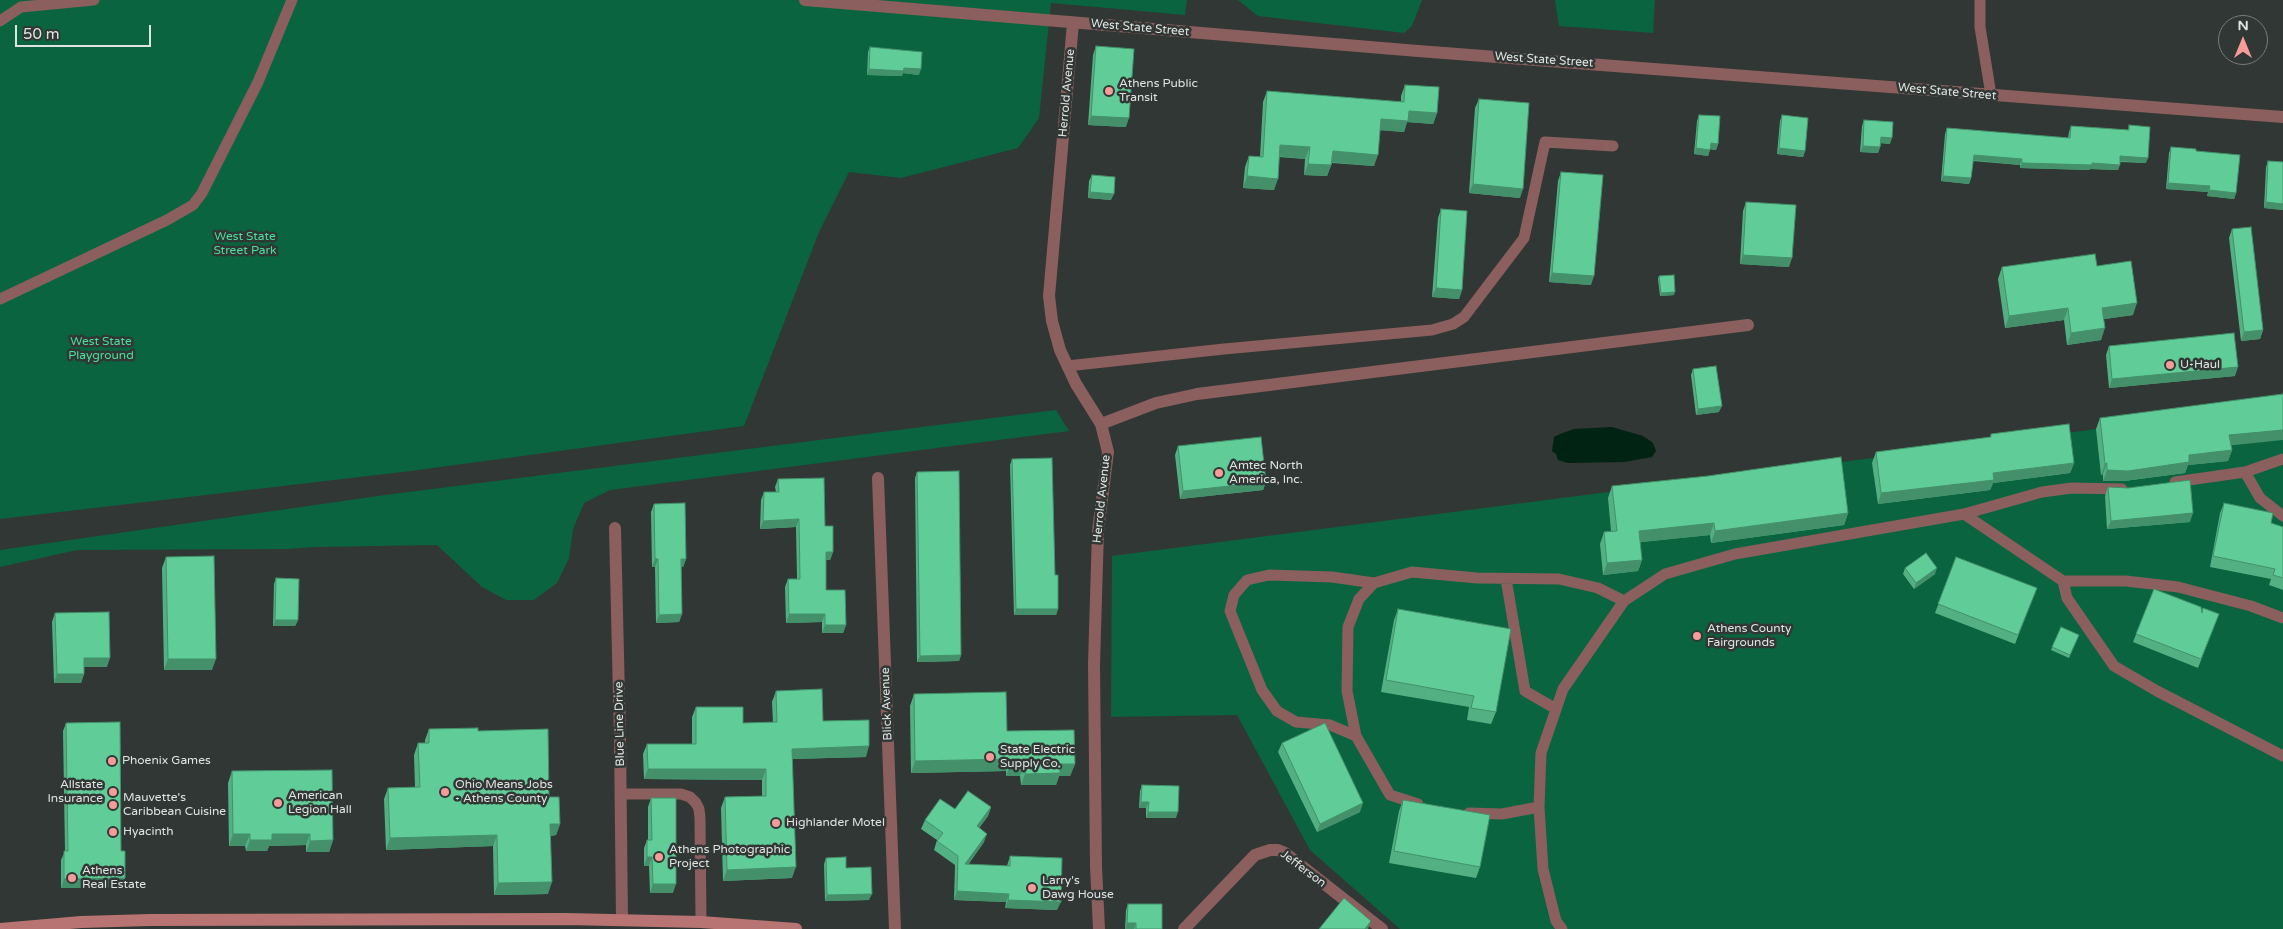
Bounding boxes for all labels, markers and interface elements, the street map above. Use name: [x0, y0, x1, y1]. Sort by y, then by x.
scale bar: [18, 15, 154, 47]
north arrow: [2218, 15, 2268, 65]
street label: West State Street: [1090, 17, 1190, 39]
text: N: [2237, 17, 2249, 34]
text: 50 m: [23, 25, 60, 43]
street label: Herrold Avenue: [1056, 48, 1078, 138]
street label: West State Street: [1494, 49, 1594, 71]
place label: Athens Public Transit: [1119, 77, 1198, 105]
street label: West State Street: [1897, 81, 1997, 103]
marker: Athens Public Transit: [1103, 85, 1115, 97]
park label: West State Street Park: [213, 230, 277, 258]
park label: West State Playground: [68, 335, 134, 363]
place label: U-Haul: [2180, 358, 2220, 372]
marker: U-Haul: [2164, 359, 2176, 371]
street label: Herrold Avenue: [1090, 454, 1114, 544]
place label: Amtec North America, Inc.: [1229, 459, 1303, 487]
marker: Amtec North America, Inc.: [1213, 467, 1225, 479]
place label: Athens County Fairgrounds: [1707, 622, 1791, 650]
marker: Athens County Fairgrounds: [1691, 630, 1703, 642]
street label: Blick Avenue: [879, 667, 895, 741]
street label: Blue Line Drive: [612, 681, 628, 767]
place label: State Electric Supply Co.: [1000, 743, 1075, 771]
marker: State Electric Supply Co.: [984, 751, 996, 763]
place label: Phoenix Games: [122, 754, 211, 768]
marker: Phoenix Games: [106, 755, 118, 767]
place label: Allstate Insurance: [48, 778, 103, 806]
place label: Ohio Means Jobs - Athens County: [455, 778, 553, 806]
marker: Allstate Insurance: [107, 786, 119, 798]
marker: Ohio Means Jobs - Athens County: [439, 786, 451, 798]
place label: American Legion Hall: [288, 789, 352, 817]
place label: Mauvette's Caribbean Cuisine: [123, 791, 226, 819]
marker: American Legion Hall: [272, 797, 284, 809]
marker: Mauvette's Caribbean Cuisine: [107, 799, 119, 811]
place label: Highlander Motel: [786, 816, 885, 830]
marker: Highlander Motel: [770, 817, 782, 829]
place label: Hyacinth: [123, 825, 174, 839]
marker: Hyacinth: [107, 826, 119, 838]
place label: Athens Photographic Project: [669, 843, 790, 871]
street label: Jefferson: [1277, 847, 1329, 891]
marker: Athens Photographic Project: [653, 851, 665, 863]
place label: Athens Real Estate: [82, 864, 146, 892]
marker: Athens Real Estate: [66, 872, 78, 884]
place label: Larry's Dawg House: [1042, 874, 1114, 902]
marker: Larry's Dawg House: [1026, 882, 1038, 894]

